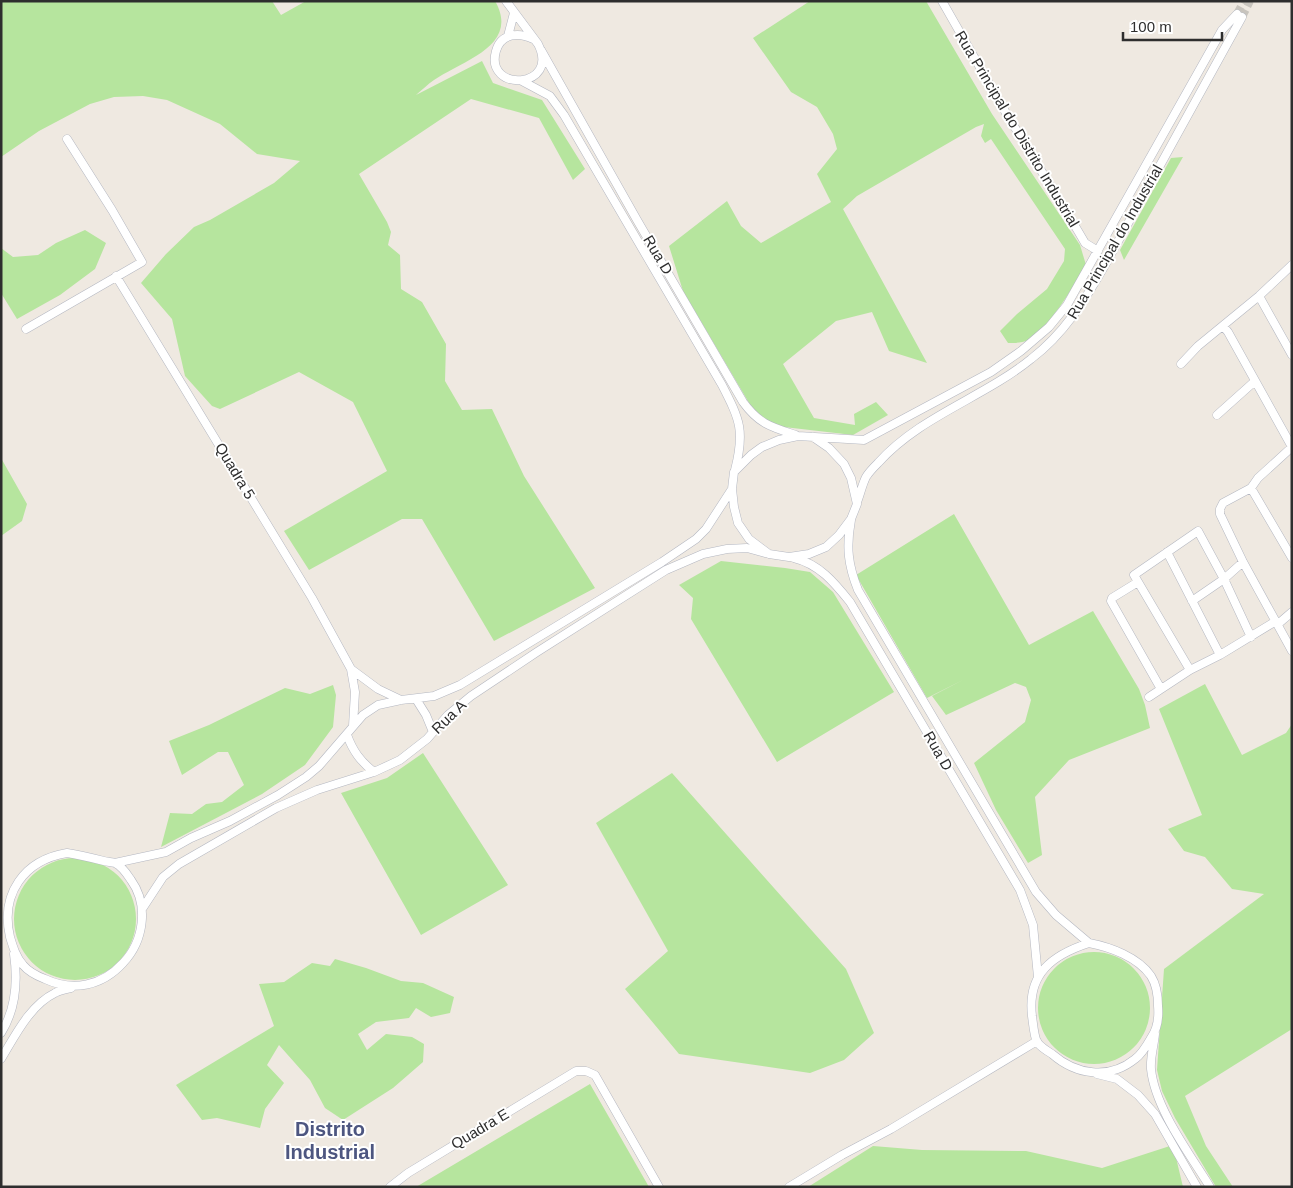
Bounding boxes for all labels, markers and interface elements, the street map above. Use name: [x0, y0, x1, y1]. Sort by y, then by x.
scale bar: [1123, 10, 1222, 42]
text: 100 m: [1130, 18, 1172, 35]
street label: Rua Principal do Distrito Industrial: [952, 28, 1083, 230]
street label: Rua Principal do Industrial: [1063, 162, 1166, 322]
street label: Rua D: [640, 232, 677, 277]
street label: Quadra 5: [212, 440, 259, 502]
street label: Rua A: [428, 696, 469, 737]
street label: Rua D: [920, 728, 957, 774]
street label: Quadra E: [448, 1105, 512, 1152]
district label: Distrito Industrial: [285, 1118, 375, 1163]

